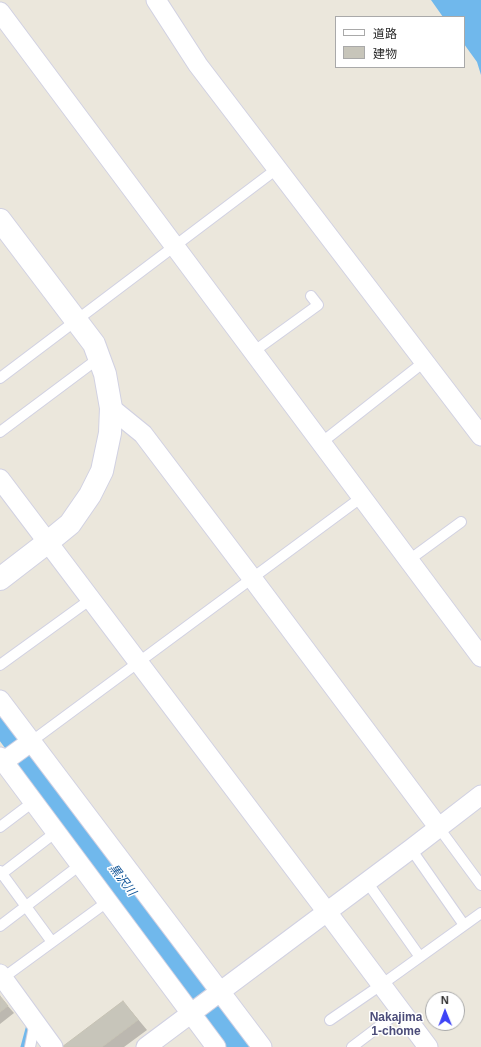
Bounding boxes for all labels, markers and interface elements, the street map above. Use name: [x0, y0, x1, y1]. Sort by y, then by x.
legend: [335, 16, 465, 68]
text: 道路: [373, 27, 397, 41]
text: 建物: [373, 47, 397, 61]
water label: 黒沢川: [105, 861, 139, 899]
north arrow: [425, 991, 465, 1031]
text: N: [441, 994, 449, 1006]
district label: Nakajima 1-chome: [370, 1011, 422, 1039]

